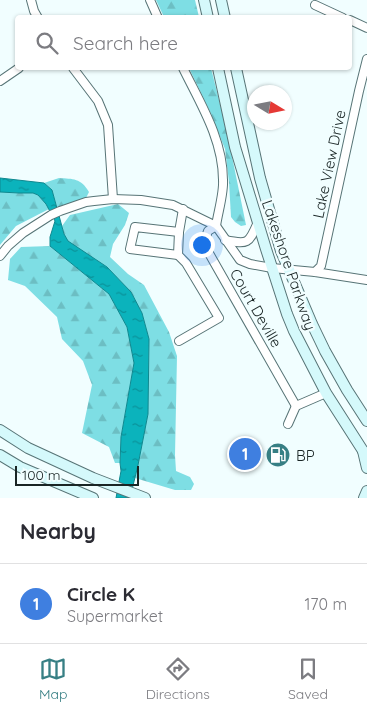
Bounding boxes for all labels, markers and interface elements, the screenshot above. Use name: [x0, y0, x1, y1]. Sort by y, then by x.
search box: [15, 15, 352, 70]
icon: search: [33, 29, 61, 57]
text: Search here: [73, 31, 178, 55]
north arrow: [247, 85, 292, 130]
street label: Lake View Drive: [308, 108, 350, 220]
street label: Lakeshore Parkway: [258, 197, 320, 333]
your location: [189, 232, 215, 258]
street label: Court Deville: [226, 265, 286, 351]
pin: 1: [229, 435, 261, 473]
fuel station icon: BP: [265, 442, 291, 468]
place label: BP: [296, 446, 315, 465]
scale bar: [15, 463, 139, 486]
text: 100 m: [22, 466, 60, 484]
text: Nearby: [20, 518, 96, 544]
text: Circle K: [67, 582, 135, 606]
text: 1: [33, 594, 39, 614]
text: 170 m: [304, 594, 347, 614]
text: Supermarket: [67, 606, 163, 626]
tab: Map: [39, 655, 68, 703]
tab: Directions: [146, 655, 210, 703]
tab: Saved: [288, 655, 328, 703]

